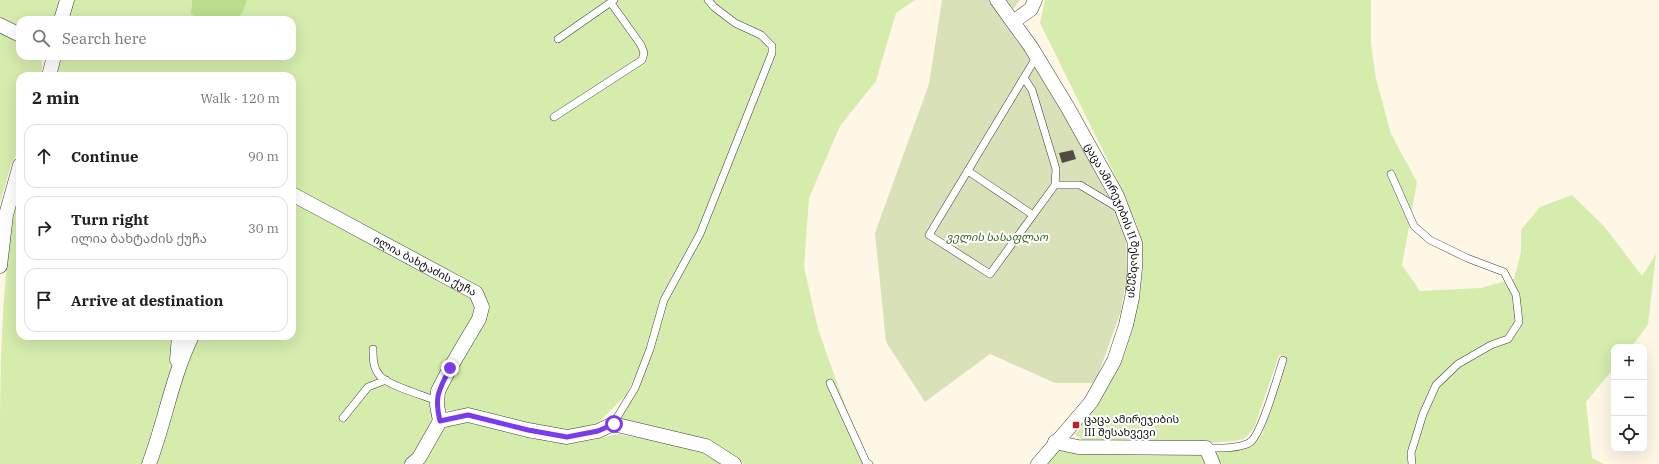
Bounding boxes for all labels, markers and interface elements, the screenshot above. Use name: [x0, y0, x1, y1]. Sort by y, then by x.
search box: [16, 16, 296, 60]
icon: search: [30, 27, 52, 49]
text: Search here: [62, 29, 147, 48]
text: 2 min: [32, 87, 80, 109]
text: Walk · 120 m: [201, 90, 280, 107]
street label: ცაცა ამირეჯიბის II შესახვევი: [1082, 140, 1142, 299]
icon: ahead: [33, 145, 55, 167]
text: Continue: [71, 147, 138, 166]
text: 90 m: [248, 148, 279, 165]
text: Turn right: [71, 210, 149, 229]
icon: right: [33, 217, 55, 239]
text: 30 m: [248, 220, 279, 237]
text: ილია ბახტაძის ქუჩა: [71, 230, 207, 247]
park label: ველის სასაფლაო: [946, 230, 1049, 244]
street label: ილია ბახტაძის ქუჩა: [371, 232, 479, 299]
icon: arrive: [33, 289, 55, 311]
text: Arrive at destination: [71, 291, 223, 310]
map controls: [1611, 344, 1647, 452]
button: +: [1611, 344, 1647, 380]
route end: [441, 359, 459, 377]
button: −: [1611, 380, 1647, 416]
place label: ცაცა ამირეჯიბის III შესახვევი: [1084, 412, 1179, 439]
route start: [605, 415, 623, 433]
button: locate: [1611, 416, 1647, 452]
marker: ცაცა ამირეჯიბის III შესახვევი: [1071, 420, 1081, 430]

